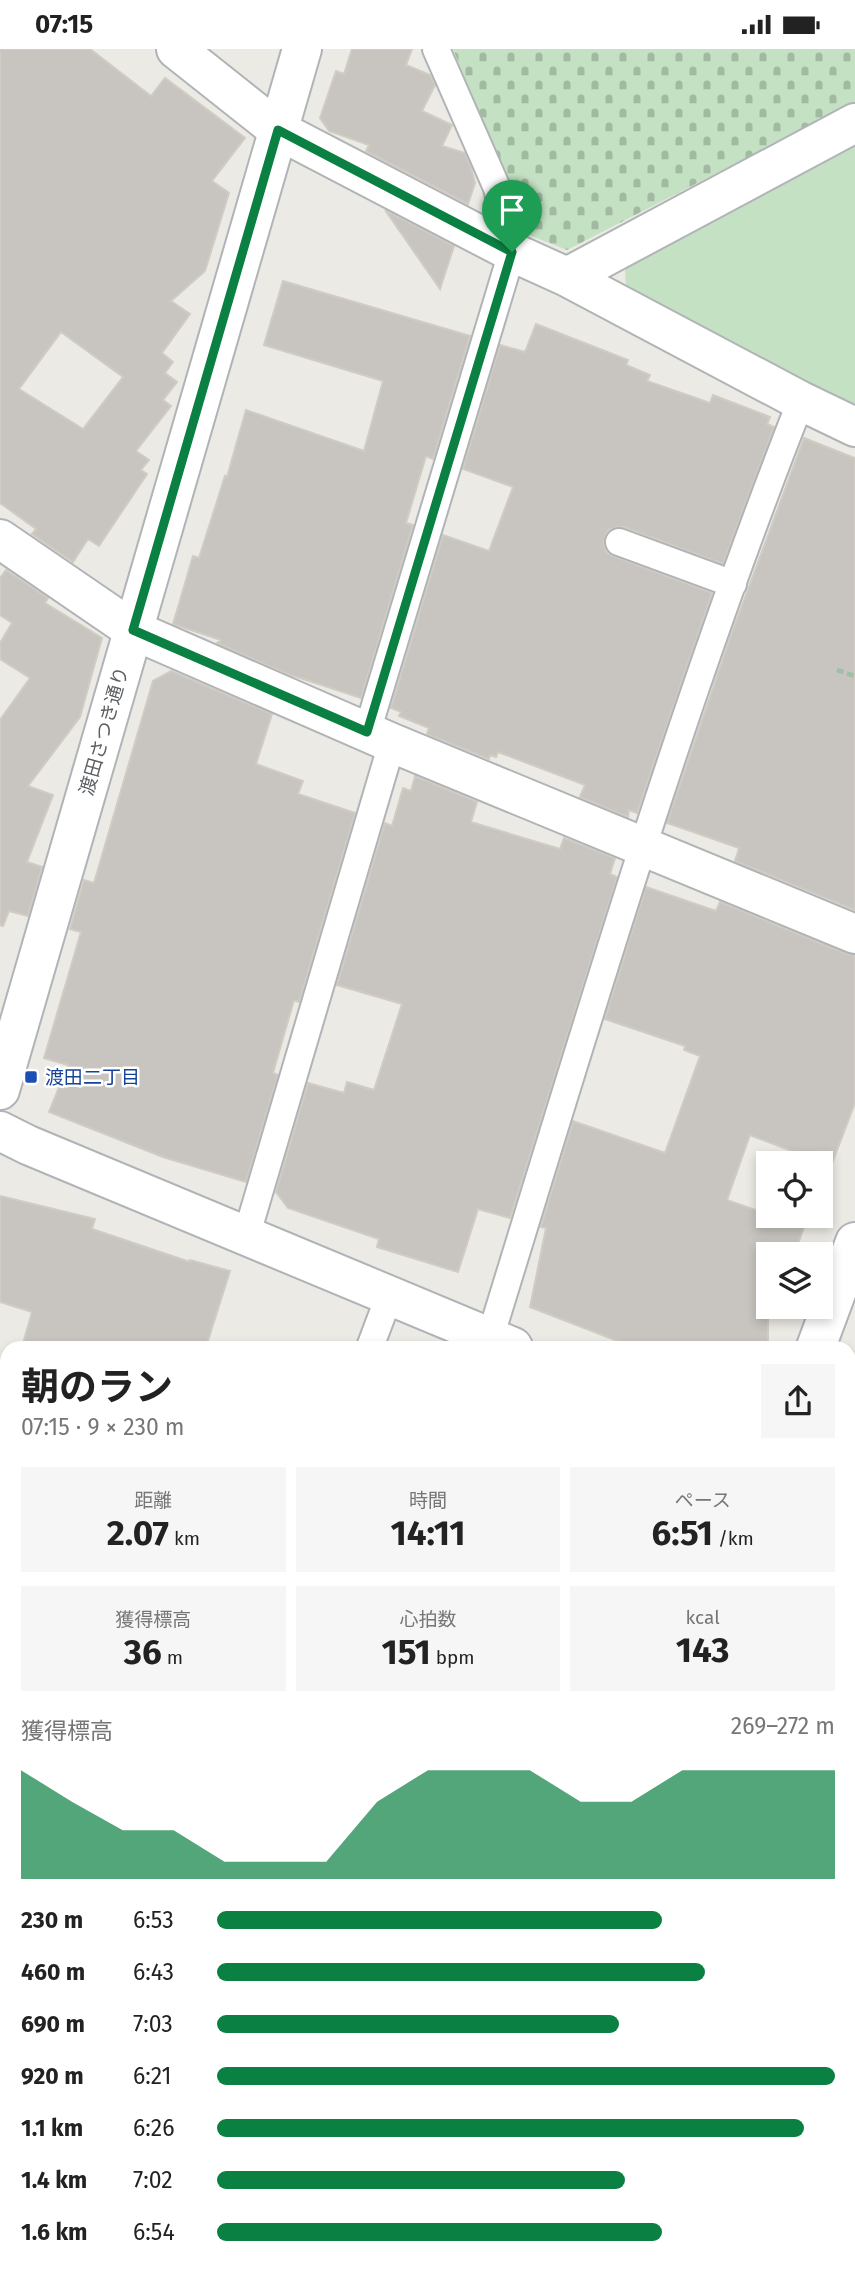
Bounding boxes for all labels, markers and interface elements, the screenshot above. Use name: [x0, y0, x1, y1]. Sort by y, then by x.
text: 07:15: [35, 9, 93, 40]
pin: [482, 180, 542, 252]
icon: arrive: [493, 191, 531, 229]
street label: 渡田さつき通り: [75, 664, 133, 798]
place label: 渡田二丁目: [45, 1066, 140, 1089]
marker: 渡田二丁目: [23, 1069, 39, 1085]
map controls: [756, 1151, 833, 1319]
button: locate: [756, 1151, 833, 1228]
button: layers: [756, 1242, 833, 1319]
text: 朝のラン: [21, 1364, 173, 1410]
button: share: [761, 1364, 835, 1438]
text: 07:15 · 9 × 230 m: [21, 1413, 185, 1441]
text: 距離: [134, 1489, 172, 1512]
text: 時間: [409, 1489, 447, 1512]
text: ペース: [675, 1489, 731, 1512]
text: 2.07: [107, 1512, 169, 1554]
text: 14:11: [390, 1512, 466, 1554]
text: 6:51: [651, 1512, 713, 1554]
text: km: [169, 1527, 200, 1550]
text: /km: [713, 1527, 754, 1550]
text: kcal: [686, 1606, 720, 1629]
text: 獲得標高: [115, 1608, 191, 1631]
text: 心拍数: [399, 1608, 457, 1631]
text: 143: [676, 1629, 729, 1671]
text: 36: [124, 1631, 162, 1673]
text: 151: [381, 1631, 431, 1673]
text: m: [162, 1646, 183, 1669]
text: bpm: [431, 1646, 475, 1669]
text: 269–272 m: [731, 1712, 835, 1740]
text: 獲得標高: [21, 1717, 113, 1745]
text: 230 m: [21, 1906, 83, 1934]
text: 6:53: [133, 1906, 174, 1934]
text: 460 m: [21, 1958, 85, 1986]
text: 6:43: [133, 1958, 174, 1986]
text: 690 m: [21, 2010, 85, 2038]
text: 7:03: [133, 2010, 173, 2038]
text: 920 m: [21, 2062, 84, 2090]
text: 6:21: [133, 2062, 172, 2090]
text: 1.1 km: [21, 2114, 83, 2142]
text: 6:26: [133, 2114, 174, 2142]
text: 1.4 km: [21, 2166, 87, 2194]
text: 7:02: [133, 2166, 173, 2194]
text: 1.6 km: [21, 2218, 88, 2246]
text: 6:54: [133, 2218, 175, 2246]

